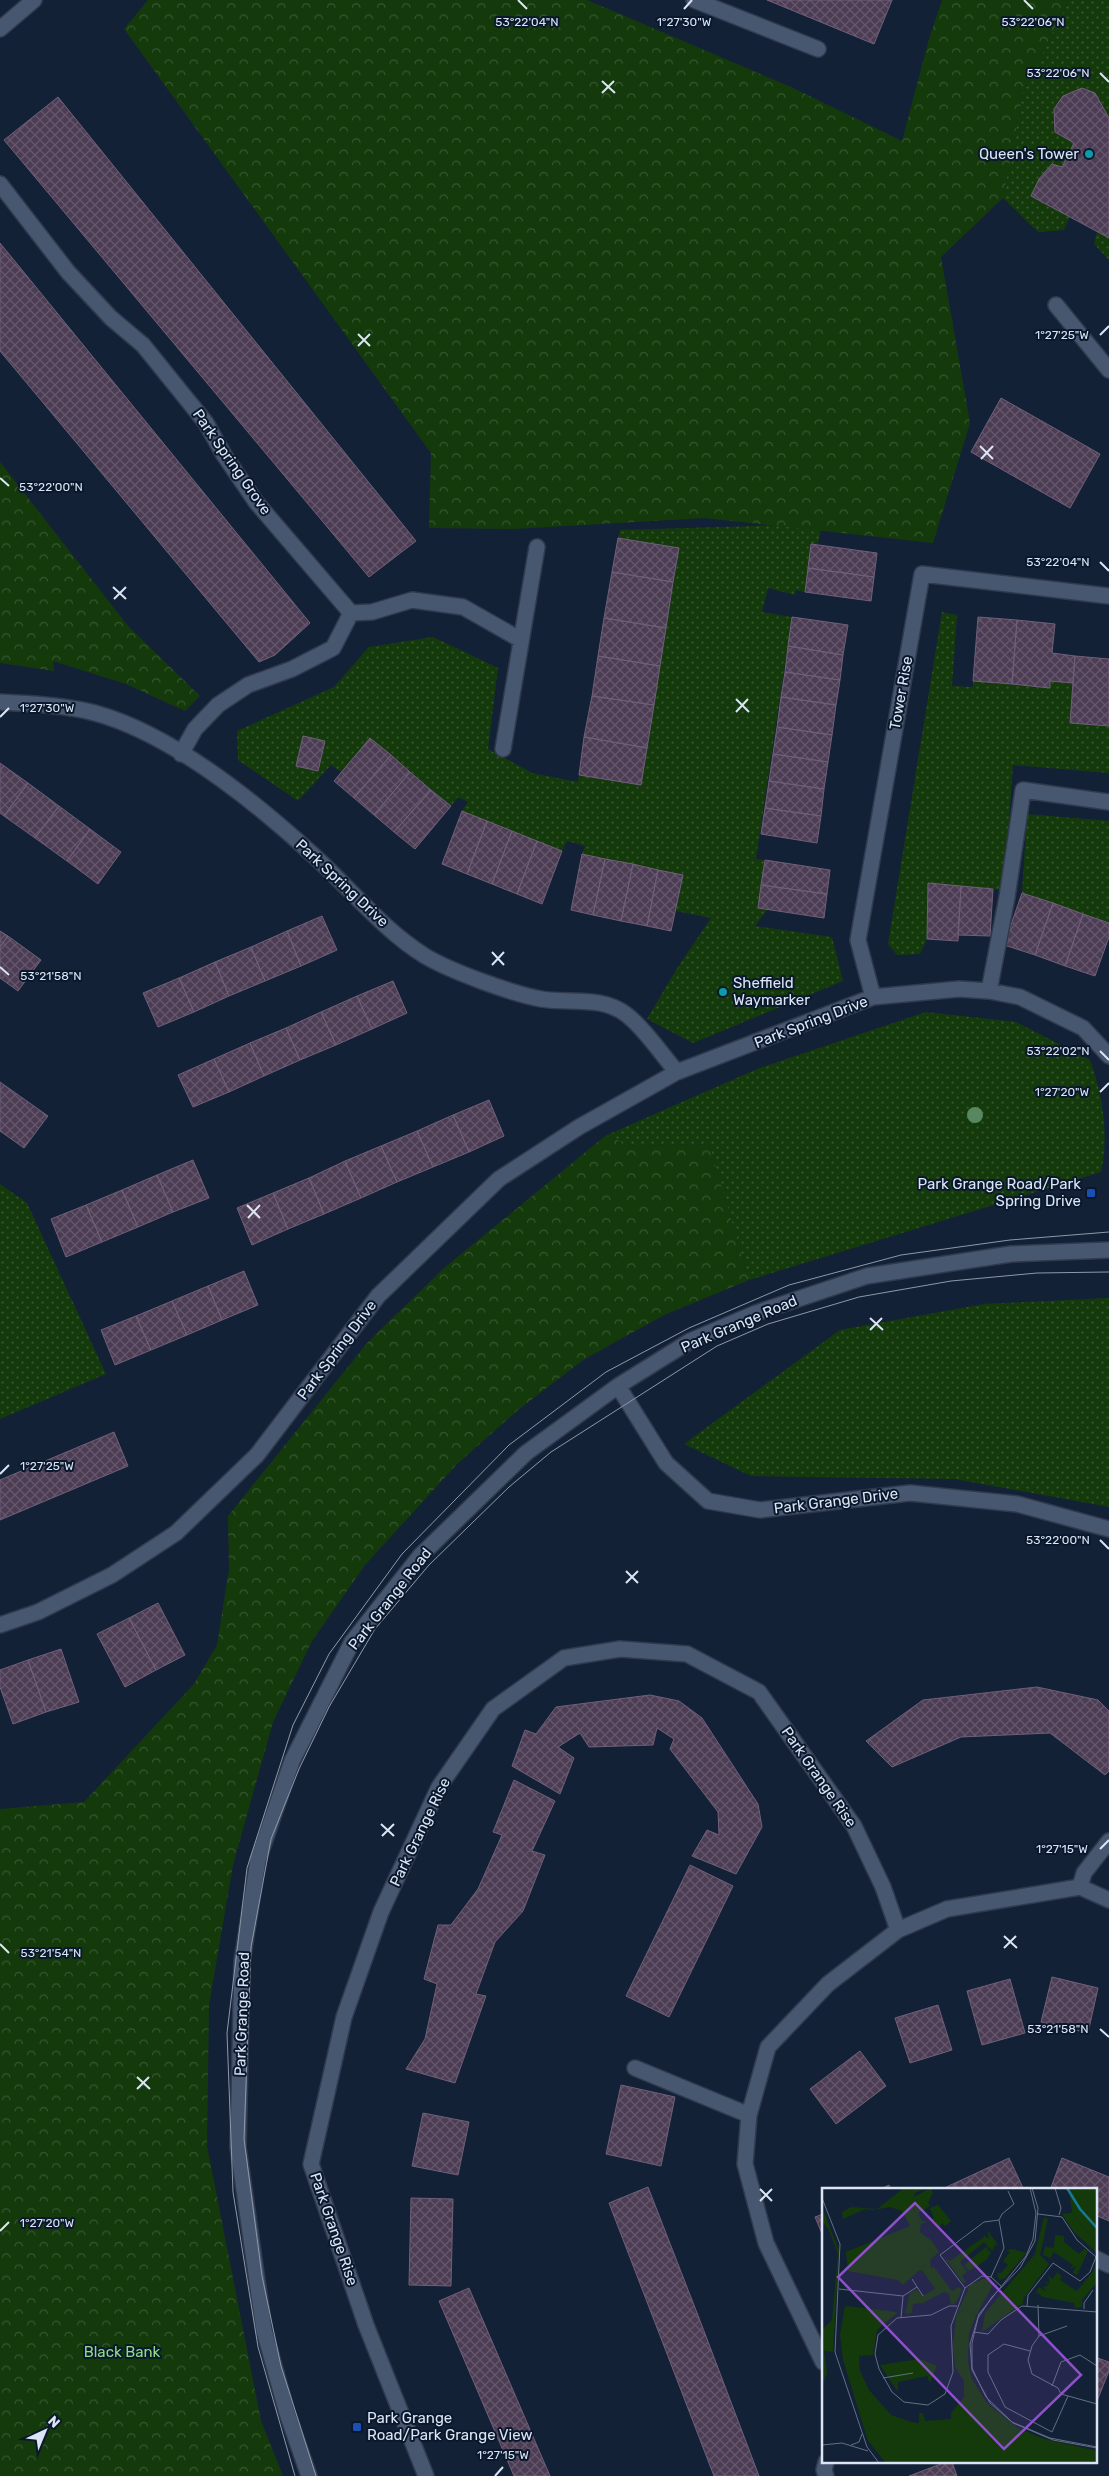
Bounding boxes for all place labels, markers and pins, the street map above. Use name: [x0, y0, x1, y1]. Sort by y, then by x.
place label: Queen's Tower: [979, 145, 1079, 163]
marker: Queen's Tower: [1083, 148, 1095, 160]
place label: Sheffield Waymarker: [733, 974, 810, 1009]
marker: Sheffield Waymarker: [717, 986, 729, 998]
place label: Park Grange Road/Park Spring Drive: [918, 1175, 1081, 1210]
marker: Park Grange Road/Park Spring Drive: [1085, 1187, 1097, 1199]
place label: Park Grange Road/Park Grange View: [367, 2409, 532, 2444]
marker: Park Grange Road/Park Grange View: [351, 2421, 363, 2433]

